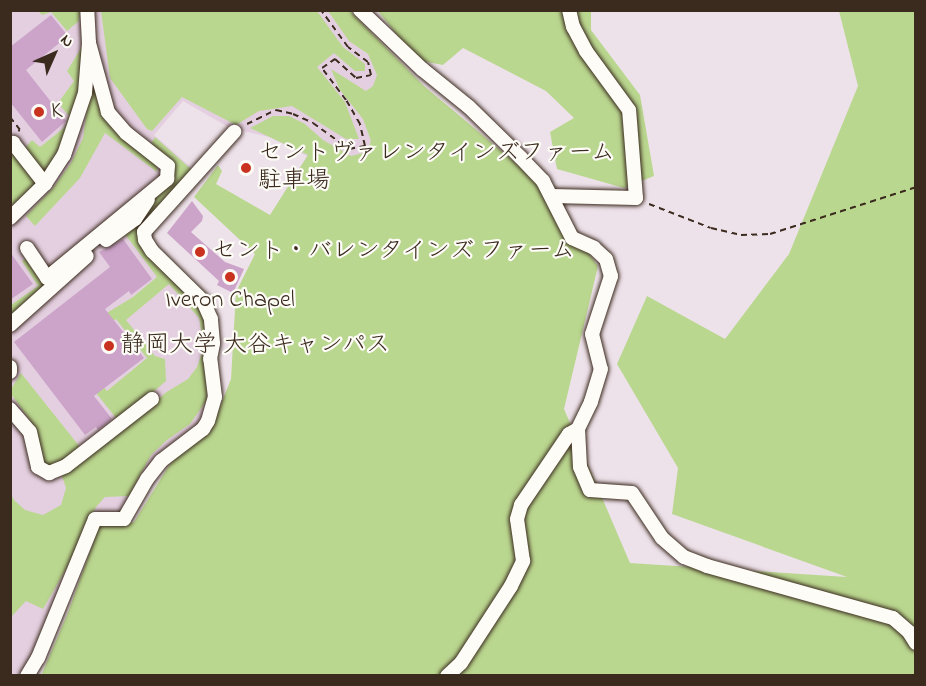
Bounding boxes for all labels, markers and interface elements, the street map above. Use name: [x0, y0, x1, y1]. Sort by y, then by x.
north arrow: [24, 24, 84, 84]
text: N: [54, 29, 79, 54]
place label: K: [51, 98, 63, 126]
marker: K: [32, 105, 46, 119]
place label: セントヴァレンタインズファーム 駐車場: [258, 140, 618, 196]
marker: セントヴァレンタインズファーム 駐車場: [239, 161, 253, 175]
place label: セント・バレンタインズ ファーム: [212, 238, 578, 266]
marker: セント・バレンタインズ ファーム: [193, 245, 207, 259]
marker: Iveron Chapel: [223, 270, 237, 284]
place label: Iveron Chapel: [165, 287, 295, 315]
place label: 静岡大学 大谷キャンパス: [121, 332, 391, 360]
marker: 静岡大学 大谷キャンパス: [102, 339, 116, 353]

